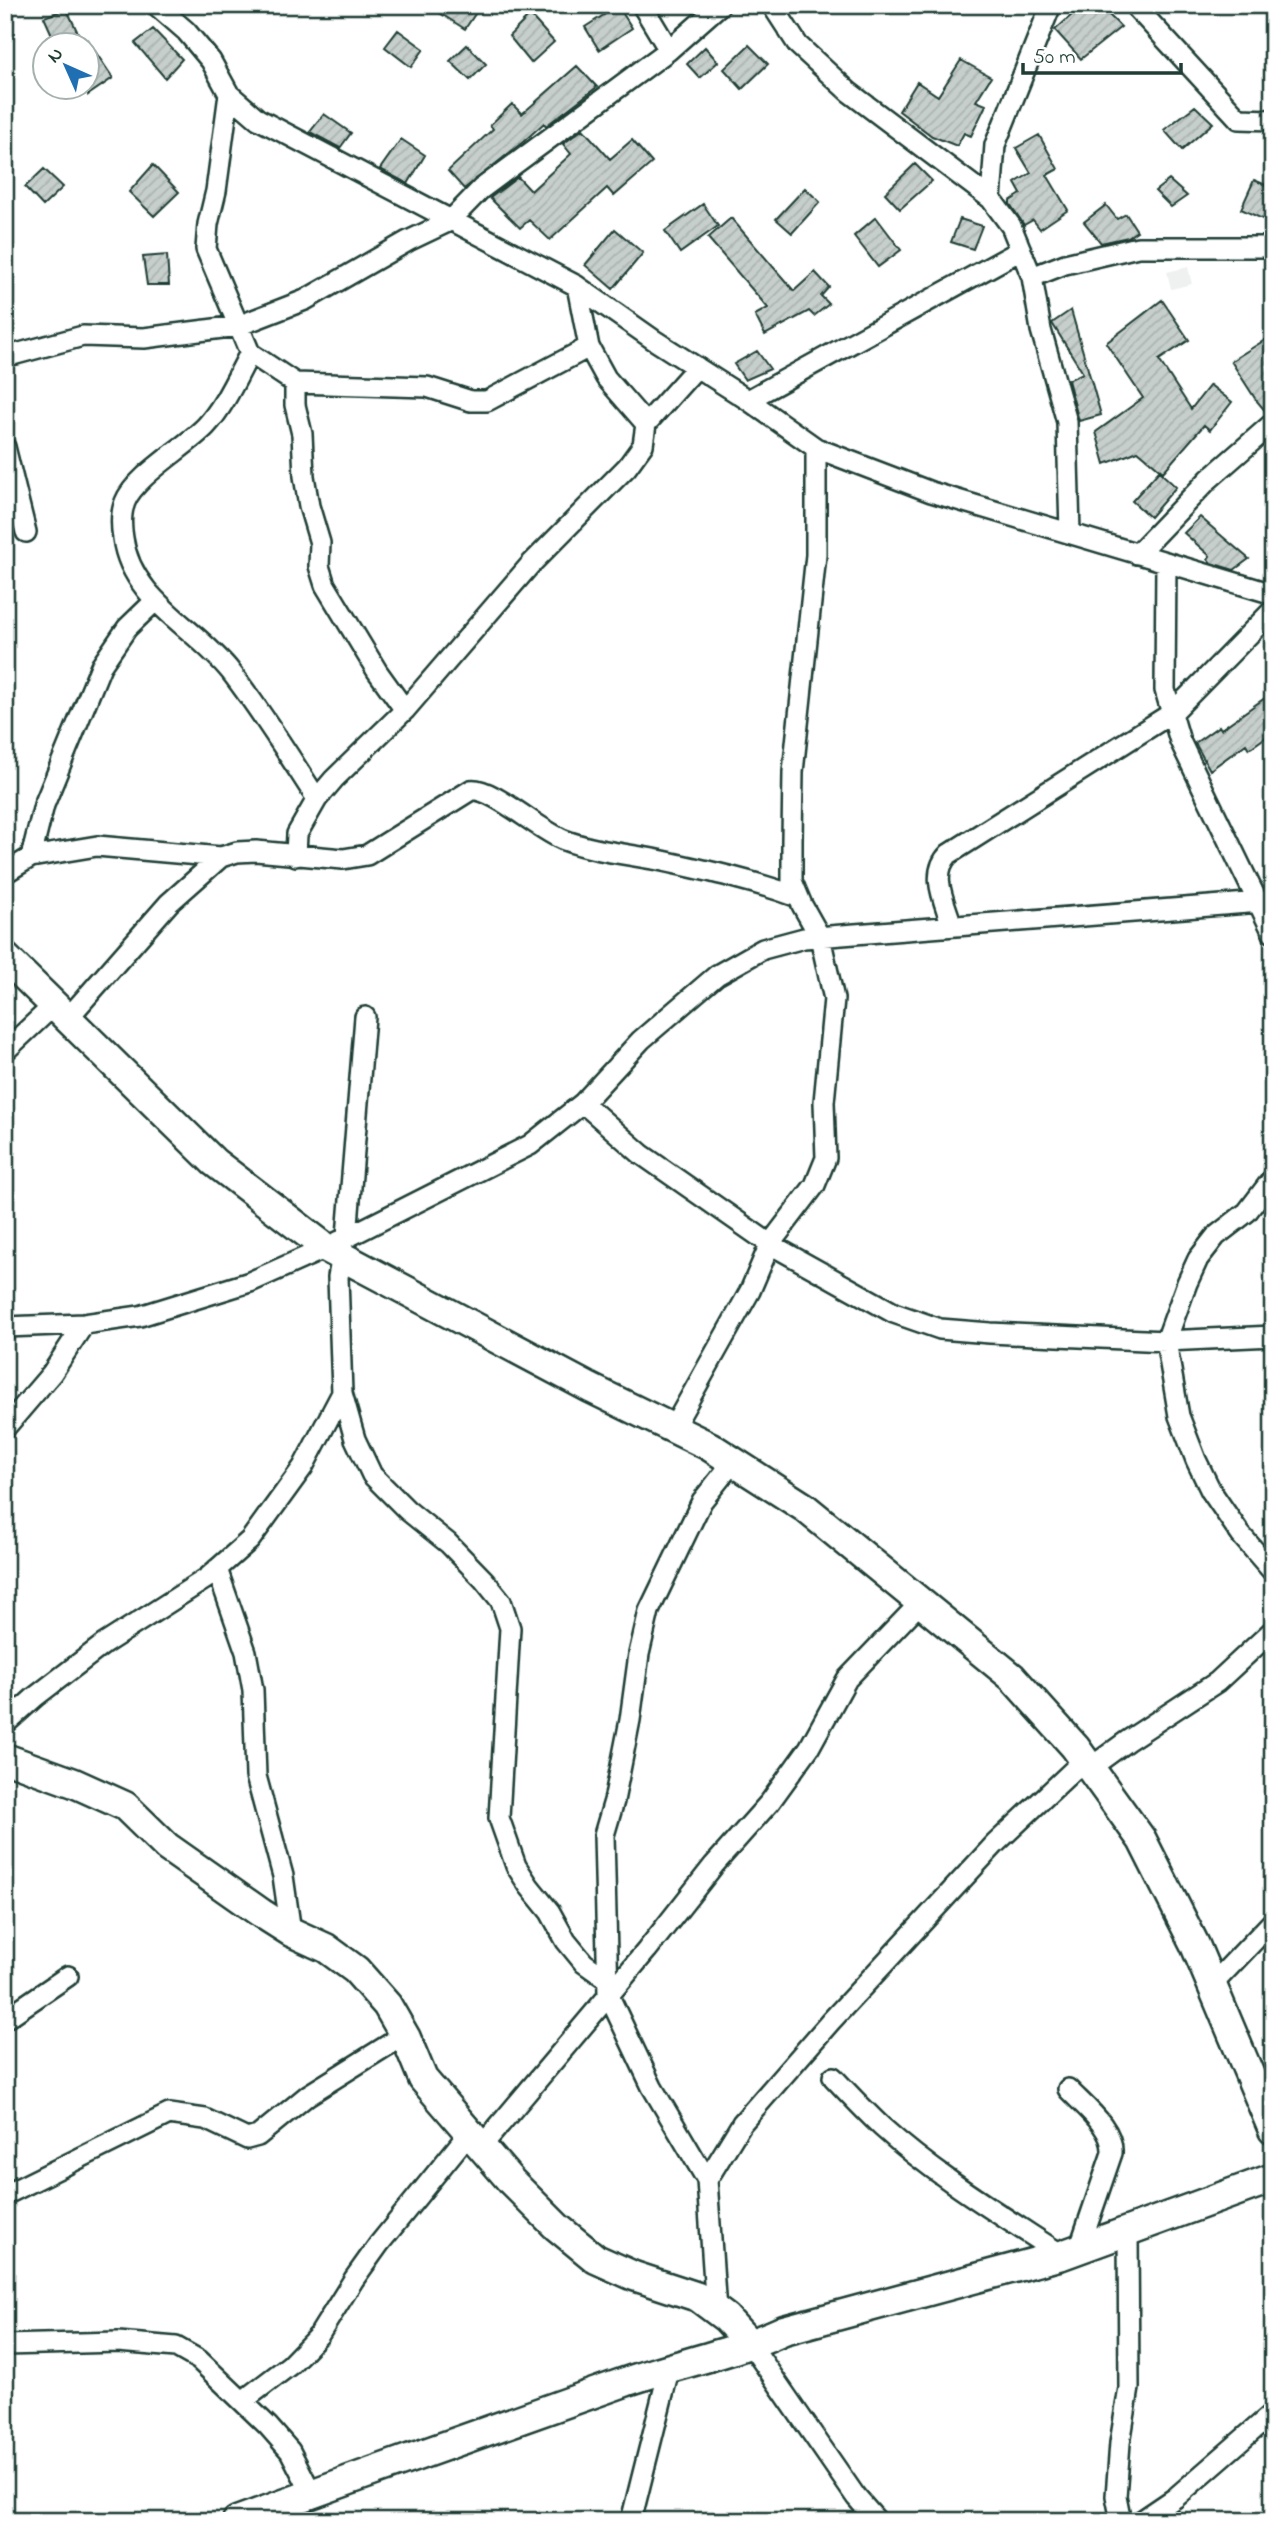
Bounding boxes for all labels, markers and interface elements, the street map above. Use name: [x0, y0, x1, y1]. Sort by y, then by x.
north arrow: [32, 32, 102, 102]
scale bar: [1023, 32, 1180, 76]
text: N: [42, 42, 70, 70]
text: 50 m: [1033, 43, 1076, 73]

